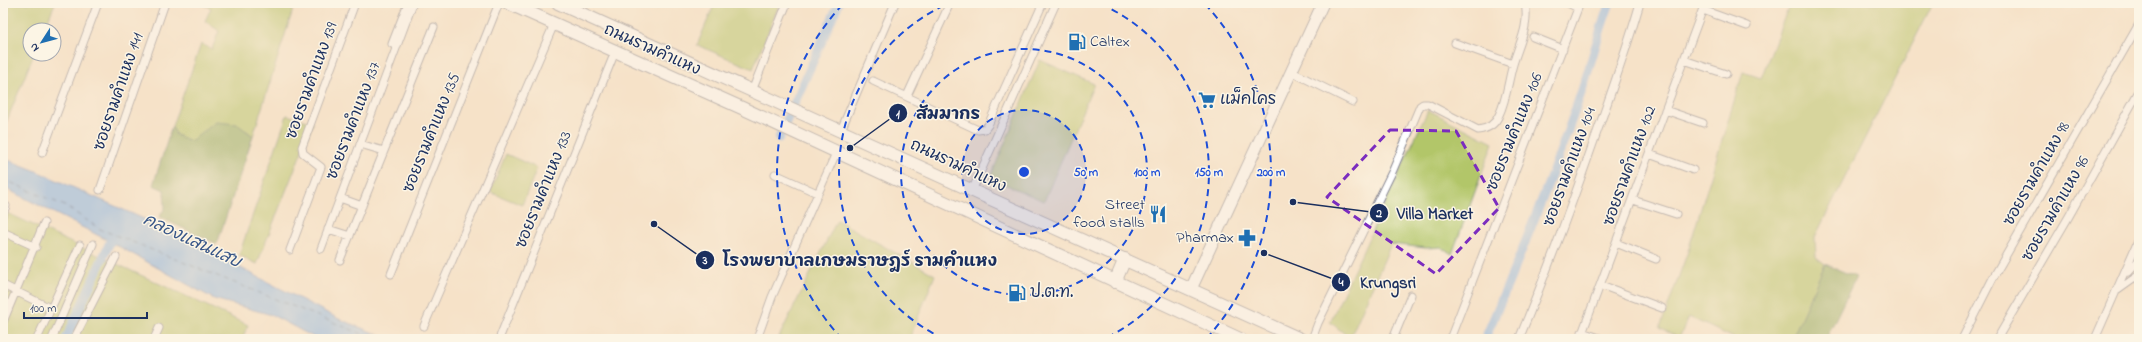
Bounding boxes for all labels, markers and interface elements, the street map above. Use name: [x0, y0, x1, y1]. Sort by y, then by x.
street label: ถนนรามคำแหง: [600, 18, 704, 82]
street label: ซอยรามคำแหง 139: [280, 19, 344, 143]
north arrow: [22, 22, 62, 62]
street label: ซอยรามคำแหง 141: [88, 30, 150, 154]
place label: Caltex: [1090, 30, 1130, 54]
fuel station icon: Caltex: [1067, 32, 1087, 52]
text: N: [26, 40, 43, 55]
street label: ซอยรามคำแหง 137: [320, 58, 388, 184]
street label: ซอยรามคำแหง 135: [397, 69, 467, 197]
street label: ซอยรามคําแหง 106: [1480, 69, 1550, 195]
place label: แม็คโคร: [1220, 87, 1276, 112]
supermarket icon: แม็คโคร: [1197, 90, 1217, 110]
callout: สัมมากร: [888, 99, 988, 128]
text: สัมมากร: [916, 102, 980, 127]
street label: ซอยรามคําแหง 102: [1597, 102, 1663, 230]
street label: ซอยรามคําแหง 104: [1537, 104, 1603, 230]
text: 1: [896, 106, 900, 124]
street label: ซอยรามคําแหง 98: [1997, 117, 2077, 231]
street label: ซอยรามคำแหง 133: [509, 128, 579, 252]
street label: ถนนรามคำแหง: [906, 133, 1010, 199]
street label: ซอยรามคําแหง 96: [2016, 152, 2096, 266]
text: 50 m: [1074, 164, 1099, 182]
text: 100 m: [1134, 164, 1161, 182]
text: 150 m: [1195, 164, 1224, 182]
text: 200 m: [1256, 164, 1286, 182]
centre of rings: [1017, 165, 1031, 179]
place label: Street food stalls: [1073, 193, 1146, 235]
callout: Villa Market: [1369, 198, 1482, 227]
text: Villa Market: [1396, 202, 1474, 227]
restaurant icon: Street food stalls: [1148, 204, 1168, 224]
text: 2: [1375, 205, 1382, 223]
water label: คลองแสนแสบ: [139, 207, 247, 275]
place label: Pharmax: [1176, 226, 1234, 250]
pharmacy icon: Pharmax: [1237, 228, 1257, 248]
callout: โรงพยาบาลเกษมราษฎร์ รามคำแหง: [695, 245, 1006, 274]
text: โรงพยาบาลเกษมราษฎร์ รามคำแหง: [722, 249, 997, 274]
text: 3: [702, 252, 708, 270]
callout: Krungsri: [1331, 267, 1424, 296]
text: Krungsri: [1360, 271, 1416, 298]
text: 4: [1338, 274, 1344, 292]
place label: ป.ต.ท.: [1030, 281, 1073, 305]
fuel station icon: ป.ต.ท.: [1007, 283, 1027, 303]
scale bar: [24, 294, 147, 320]
text: 100 m: [30, 300, 57, 318]

